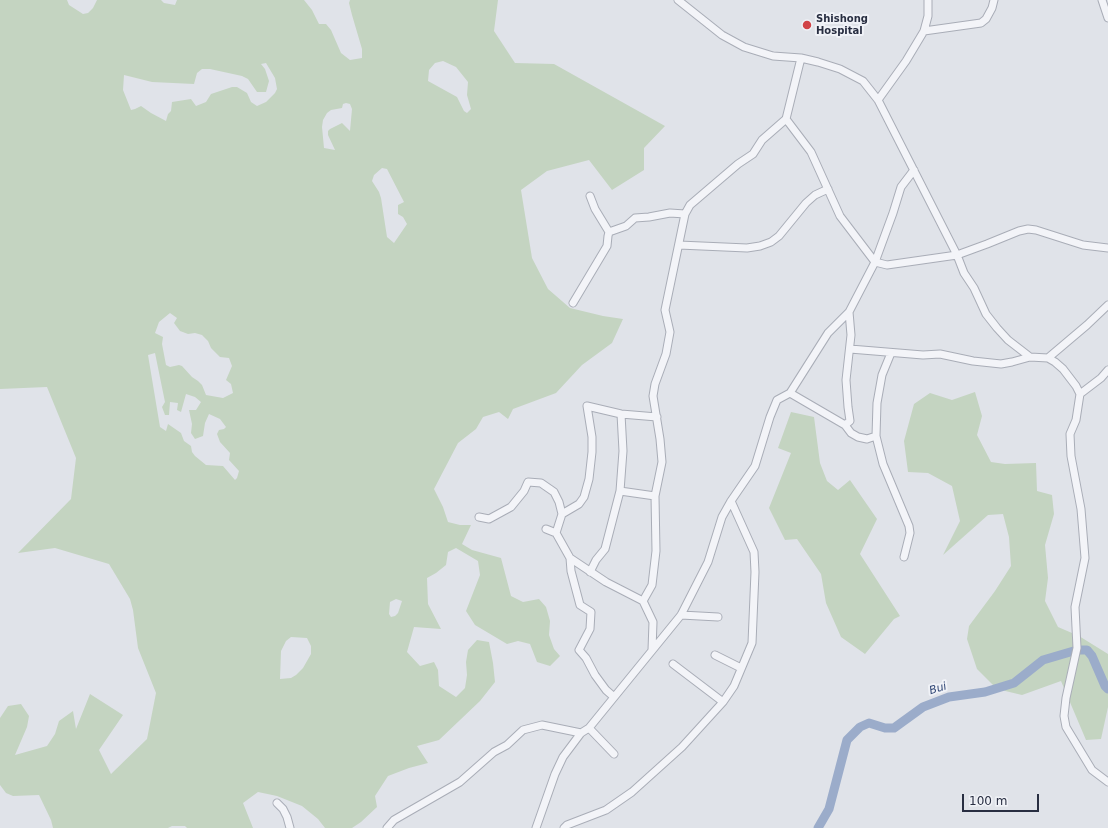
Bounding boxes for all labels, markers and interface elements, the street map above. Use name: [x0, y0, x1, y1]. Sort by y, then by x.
place label: Shishong Hospital: [816, 13, 868, 36]
marker: Shishong Hospital: [801, 19, 813, 31]
water label: Bui: [928, 680, 948, 698]
scale bar: [964, 786, 1041, 812]
text: 100 m: [969, 794, 1007, 808]

